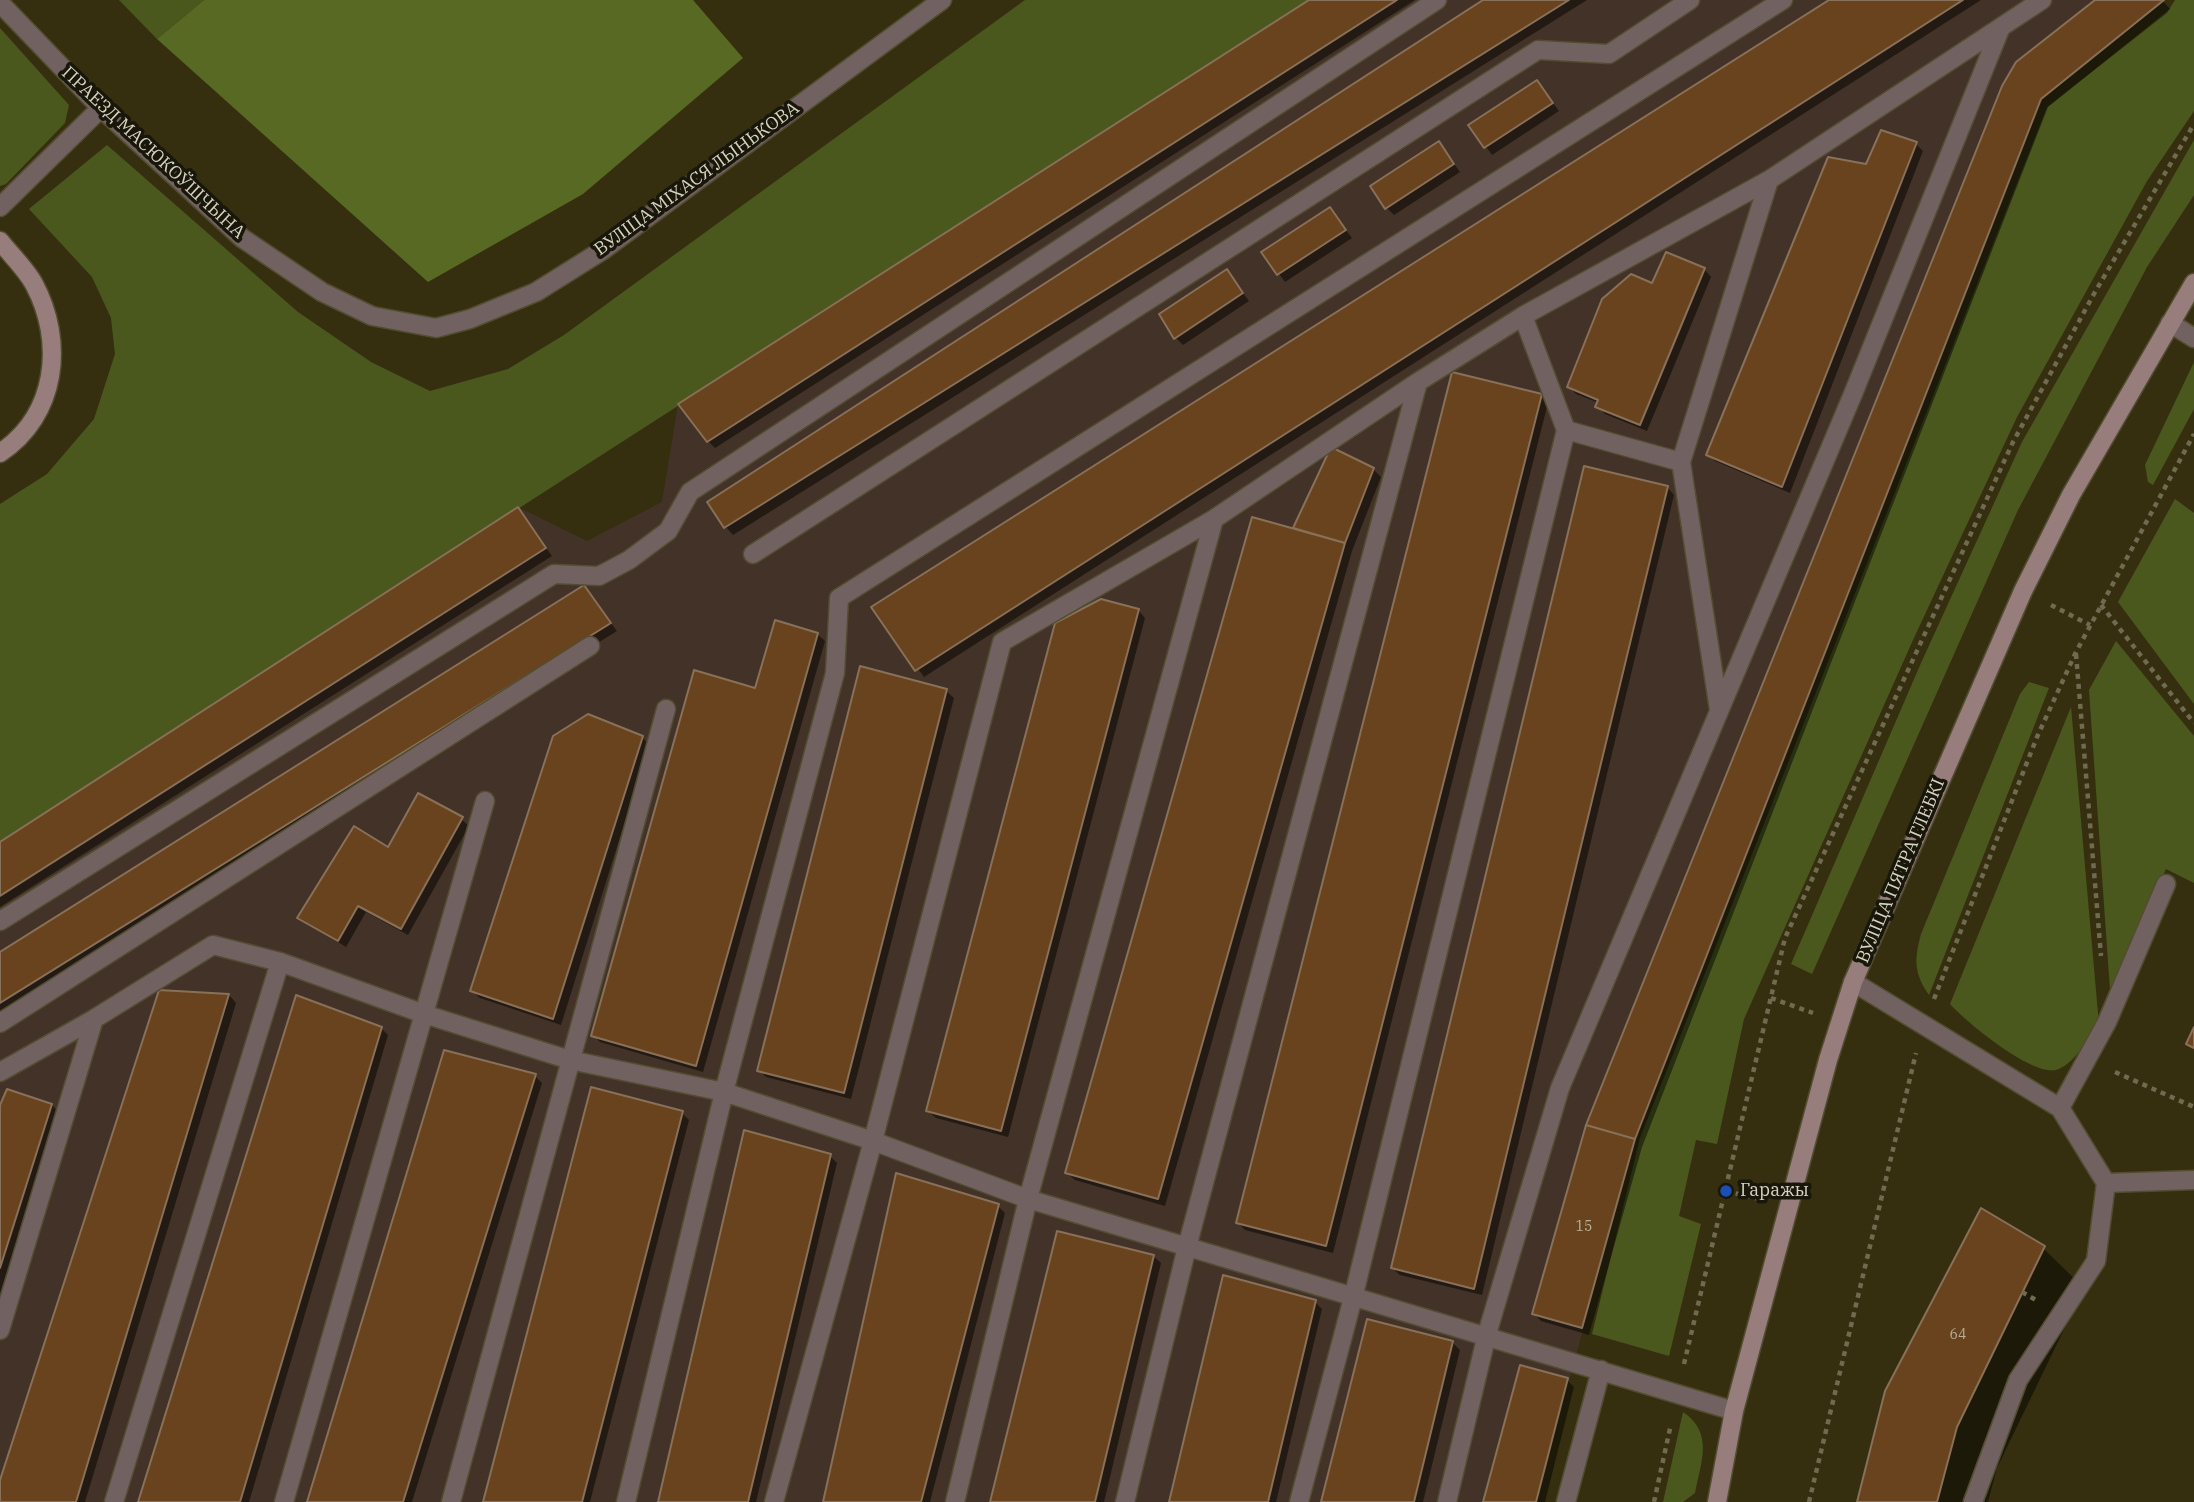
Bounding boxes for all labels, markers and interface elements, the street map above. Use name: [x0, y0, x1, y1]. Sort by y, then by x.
street label: ПРАЕЗД МАСЮКОЎШЧЫНА: [57, 62, 249, 244]
street label: ВУЛІЦА МІХАСЯ ЛЫНЬКОВА: [590, 97, 804, 261]
street label: ВУЛІЦА ПЯТРА ГЛЕБКІ: [1852, 775, 1950, 967]
place label: Гаражы: [1740, 1180, 1809, 1202]
marker: Гаражы: [1718, 1183, 1734, 1199]
house number: 15: [1576, 1219, 1592, 1235]
house number: 64: [1950, 1327, 1966, 1343]

